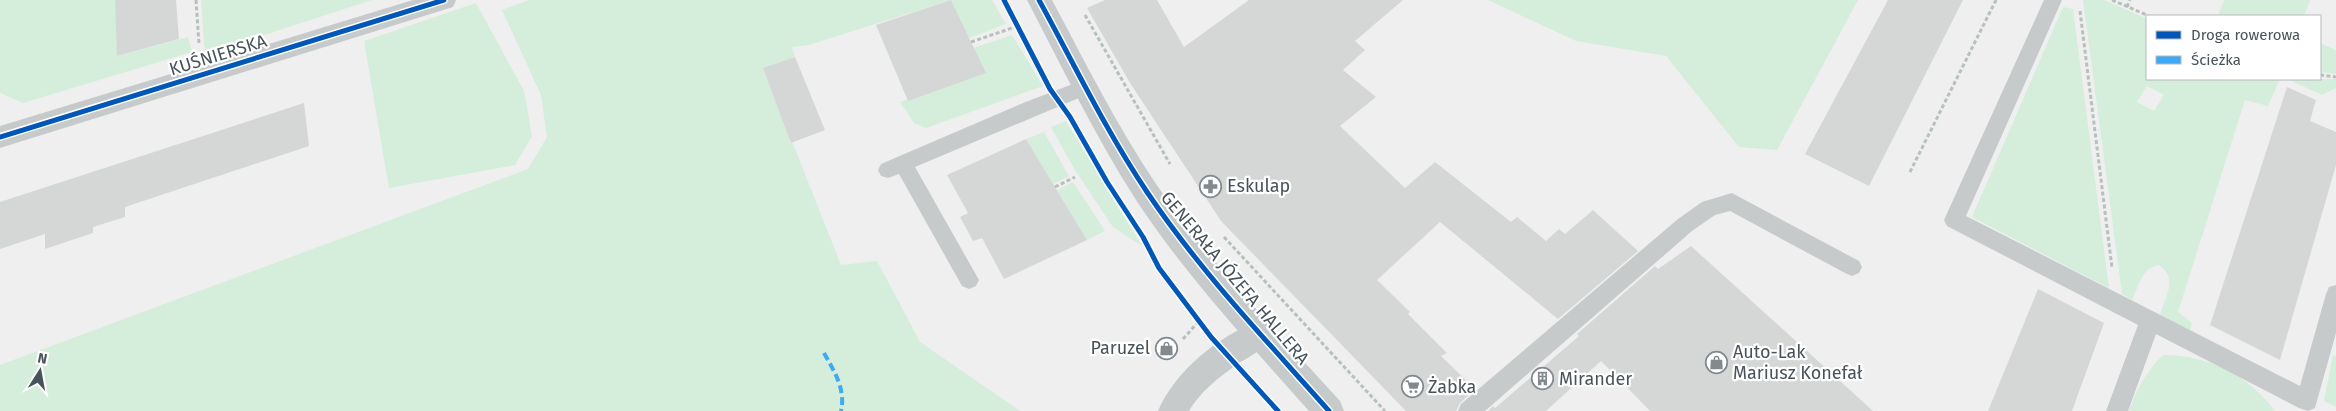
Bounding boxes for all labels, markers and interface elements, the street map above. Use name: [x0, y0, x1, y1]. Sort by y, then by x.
legend: [2146, 15, 2321, 80]
text: Droga rowerowa: [2191, 26, 2300, 44]
street label: KUŚNIERSKA: [167, 30, 270, 80]
text: Ścieżka: [2191, 51, 2241, 69]
pharmacy icon: Eskulap: [1199, 174, 1223, 198]
place label: Eskulap: [1227, 175, 1290, 197]
street label: GENERAŁA JÓZEFA HALLERA: [1156, 187, 1314, 370]
shop icon: Paruzel: [1154, 336, 1178, 360]
place label: Paruzel: [1090, 337, 1150, 359]
place label: Auto-Lak Mariusz Konefał: [1733, 341, 1863, 384]
north arrow: [15, 346, 65, 396]
text: N: [36, 349, 49, 368]
shop icon: Auto-Lak Mariusz Konefał: [1705, 350, 1729, 374]
building icon: Mirander: [1531, 367, 1555, 391]
place label: Mirander: [1559, 368, 1632, 390]
supermarket icon: Żabka: [1400, 375, 1424, 399]
place label: Żabka: [1428, 376, 1476, 398]

